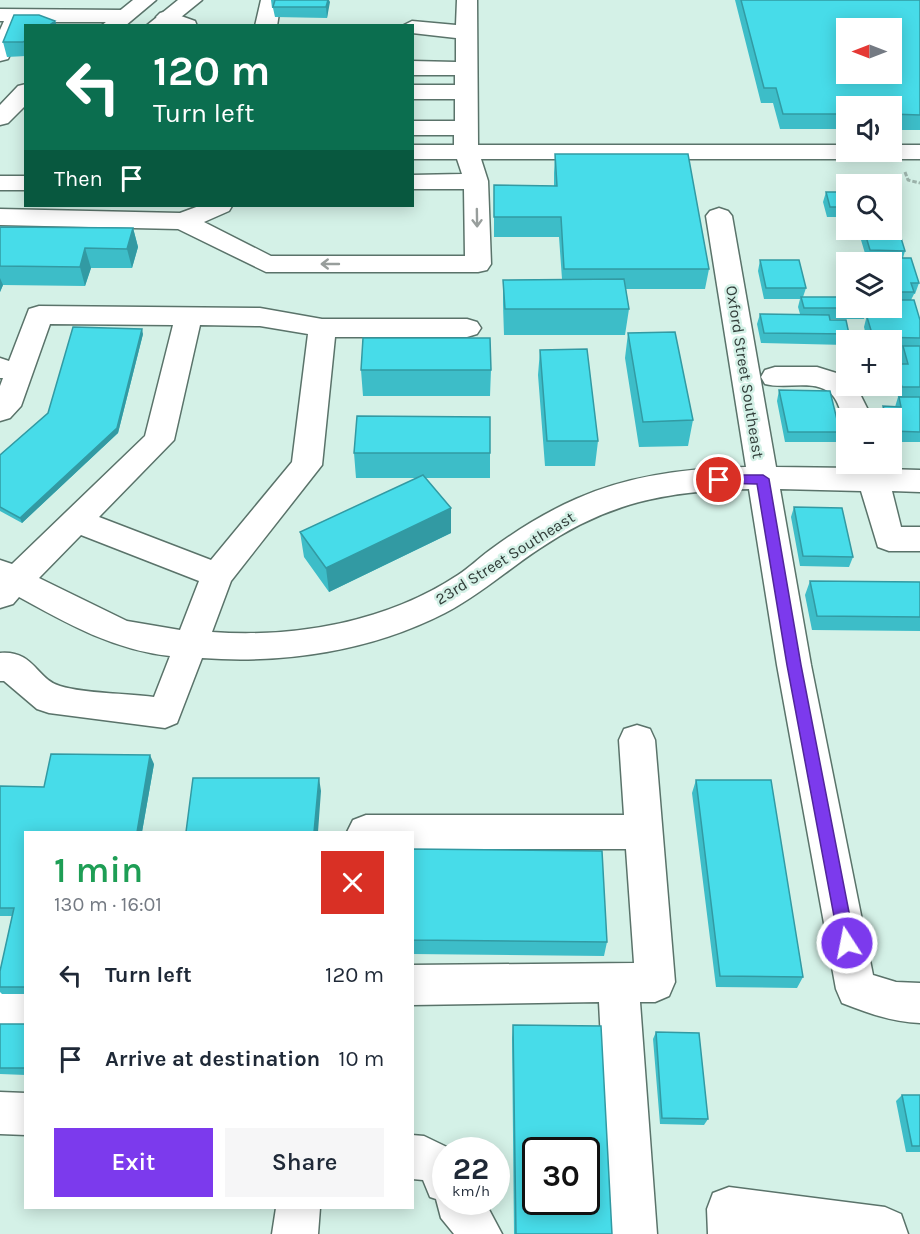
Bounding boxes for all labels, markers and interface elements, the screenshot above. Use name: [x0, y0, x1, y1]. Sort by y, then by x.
north arrow: [836, 18, 902, 84]
map controls: [836, 18, 902, 474]
text: 120 m: [153, 46, 270, 96]
icon: left: [54, 48, 132, 126]
button: sound: [836, 96, 902, 162]
text: Turn left: [153, 97, 254, 129]
icon: arrive: [115, 162, 148, 195]
text: Then: [54, 166, 103, 192]
button: search: [836, 174, 902, 240]
one-way arrow: [471, 208, 483, 228]
button: layers: [836, 252, 902, 318]
one-way arrow: [320, 258, 340, 270]
street label: Oxford Street Southeast: [722, 284, 768, 460]
button: +: [836, 330, 902, 396]
button: −: [836, 408, 902, 474]
pin: [693, 454, 744, 505]
icon: arrive: [702, 463, 735, 496]
street label: 23rd Street Southeast: [432, 507, 578, 609]
text: 1 min: [54, 849, 143, 891]
button: close: [321, 851, 384, 914]
text: 130 m · 16:01: [54, 893, 162, 916]
position arrow: [815, 911, 879, 975]
icon: left: [54, 959, 87, 992]
text: Turn left: [105, 962, 192, 988]
text: 120 m: [325, 962, 384, 988]
icon: arrive: [54, 1043, 87, 1076]
text: Arrive at destination: [105, 1046, 320, 1072]
text: 10 m: [338, 1046, 384, 1072]
button: Exit: [54, 1128, 213, 1197]
button: Share: [225, 1128, 384, 1197]
speed limit sign: 30: [522, 1137, 600, 1215]
text: 22: [453, 1151, 489, 1187]
text: km/h: [452, 1182, 490, 1200]

